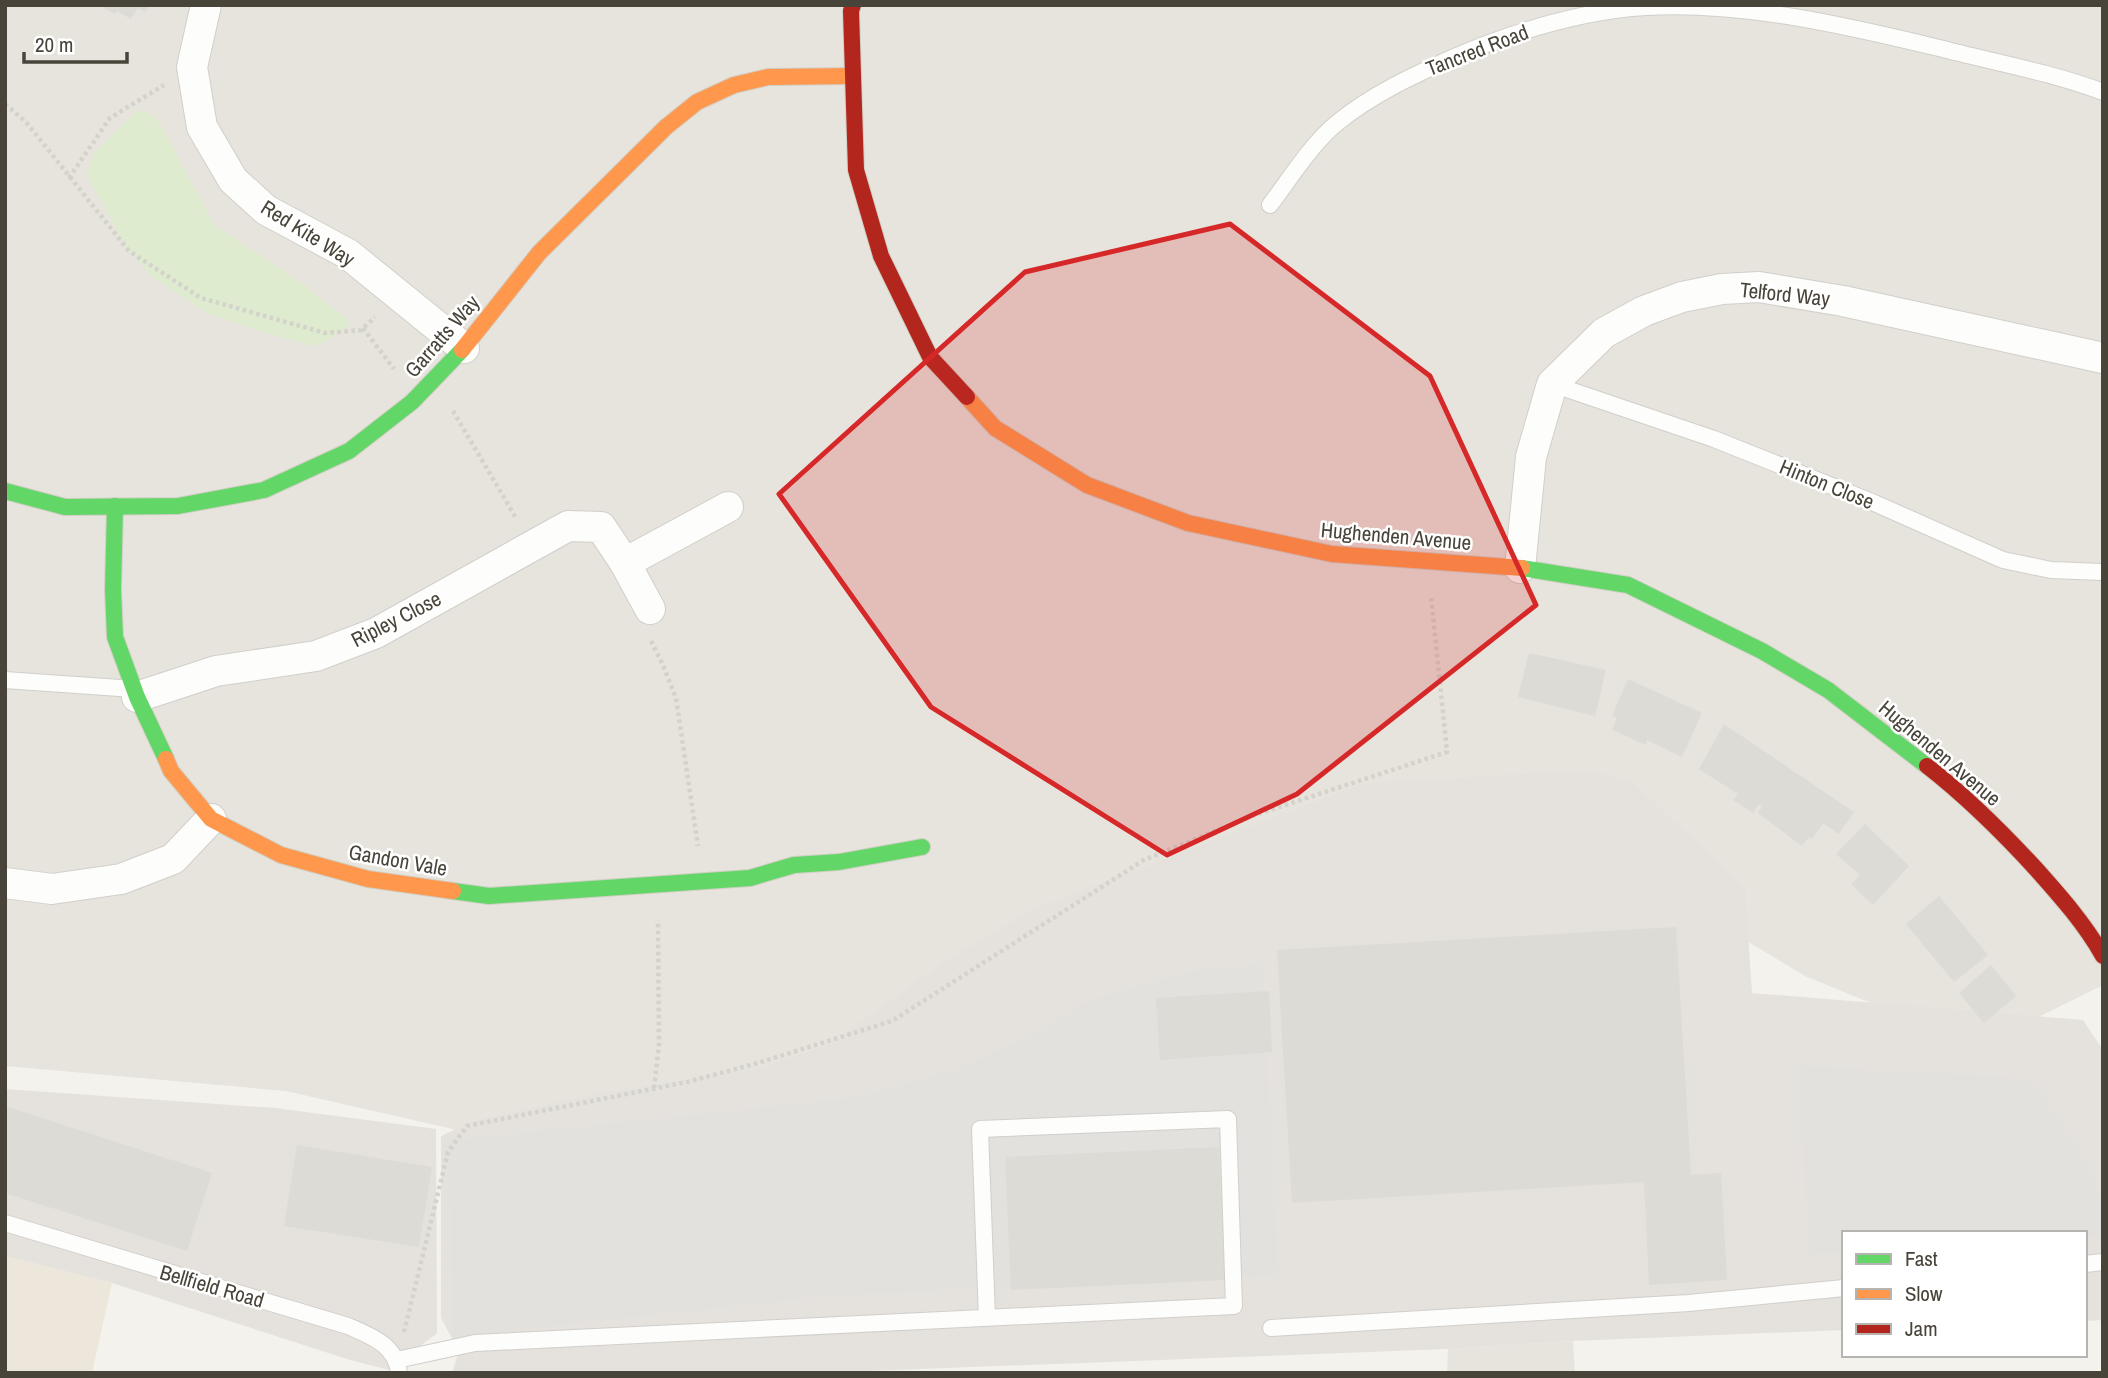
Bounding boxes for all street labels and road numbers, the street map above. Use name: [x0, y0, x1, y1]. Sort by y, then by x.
street label: Tancred Road: [1422, 17, 1532, 83]
street label: Red Kite Way: [256, 193, 361, 273]
street label: Telford Way: [1739, 275, 1832, 313]
street label: Garratts Way: [398, 288, 486, 384]
street label: Hinton Close: [1775, 452, 1879, 516]
street label: Hughenden Avenue: [1320, 515, 1472, 557]
street label: Ripley Close: [346, 584, 446, 654]
street label: Hughenden Avenue: [1873, 693, 2007, 813]
street label: Gandon Vale: [347, 837, 449, 883]
street label: Bellfield Road: [156, 1257, 268, 1315]

